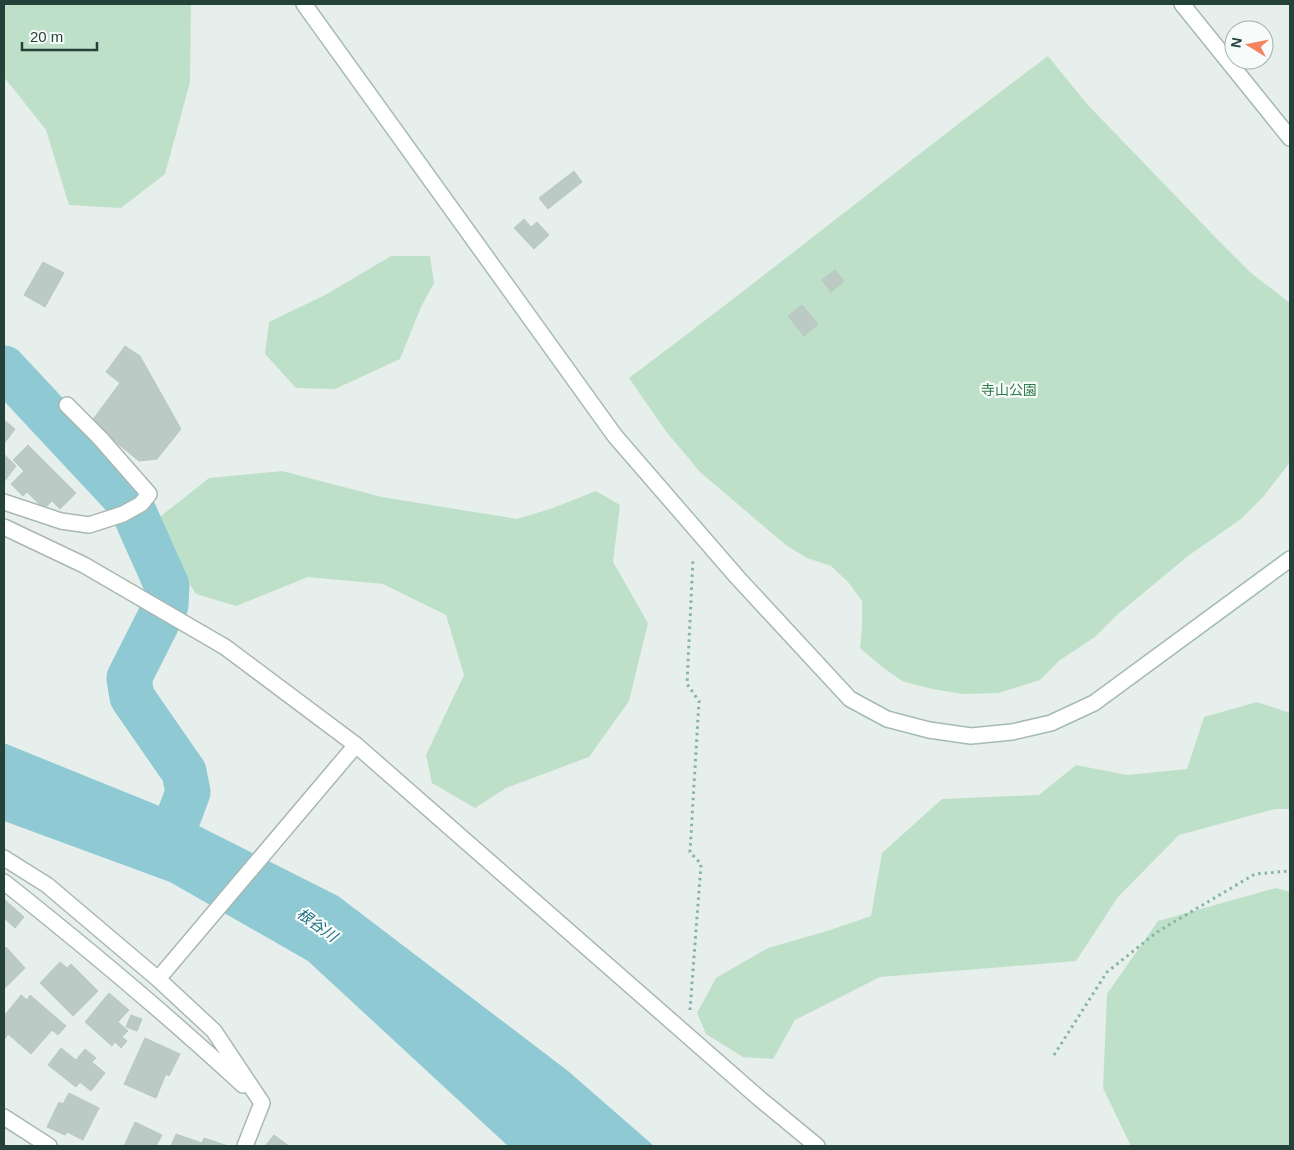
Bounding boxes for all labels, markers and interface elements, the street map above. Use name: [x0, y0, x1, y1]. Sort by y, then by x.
scale bar: [22, 20, 98, 52]
north arrow: [1224, 20, 1274, 70]
text: 20 m: [30, 28, 63, 45]
text: N: [1227, 36, 1245, 49]
park label: 寺山公園: [981, 382, 1037, 398]
water label: 根谷川: [294, 904, 342, 946]

